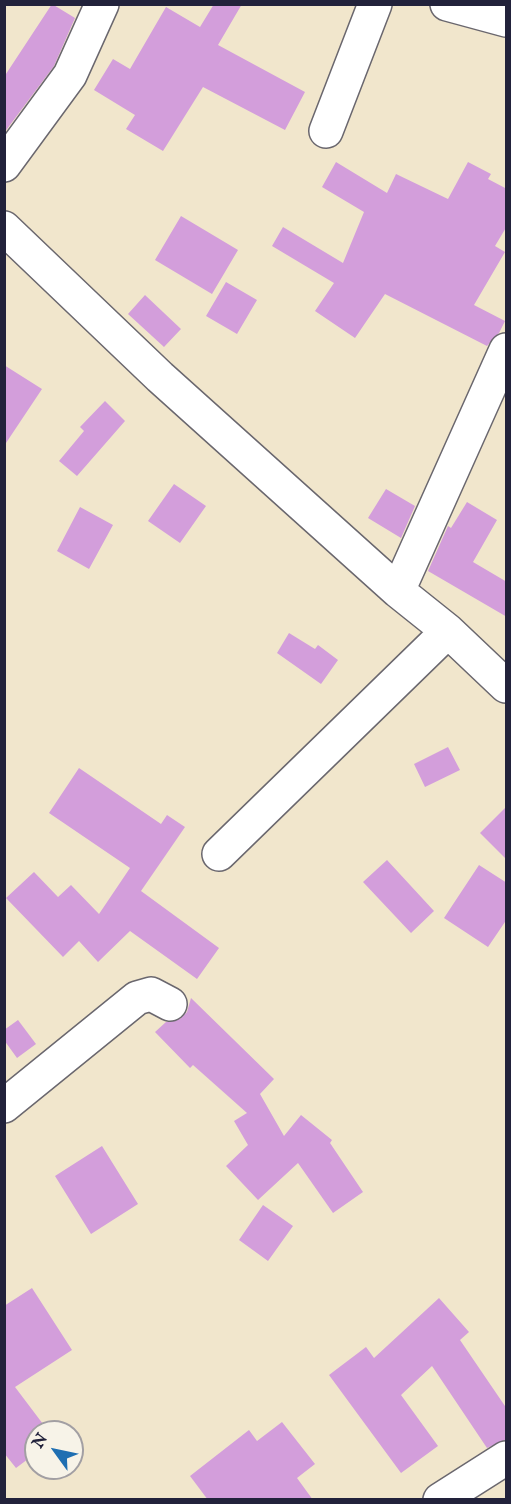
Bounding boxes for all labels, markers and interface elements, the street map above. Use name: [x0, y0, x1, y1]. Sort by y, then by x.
north arrow: [24, 1420, 84, 1480]
text: N: [28, 1430, 53, 1453]

